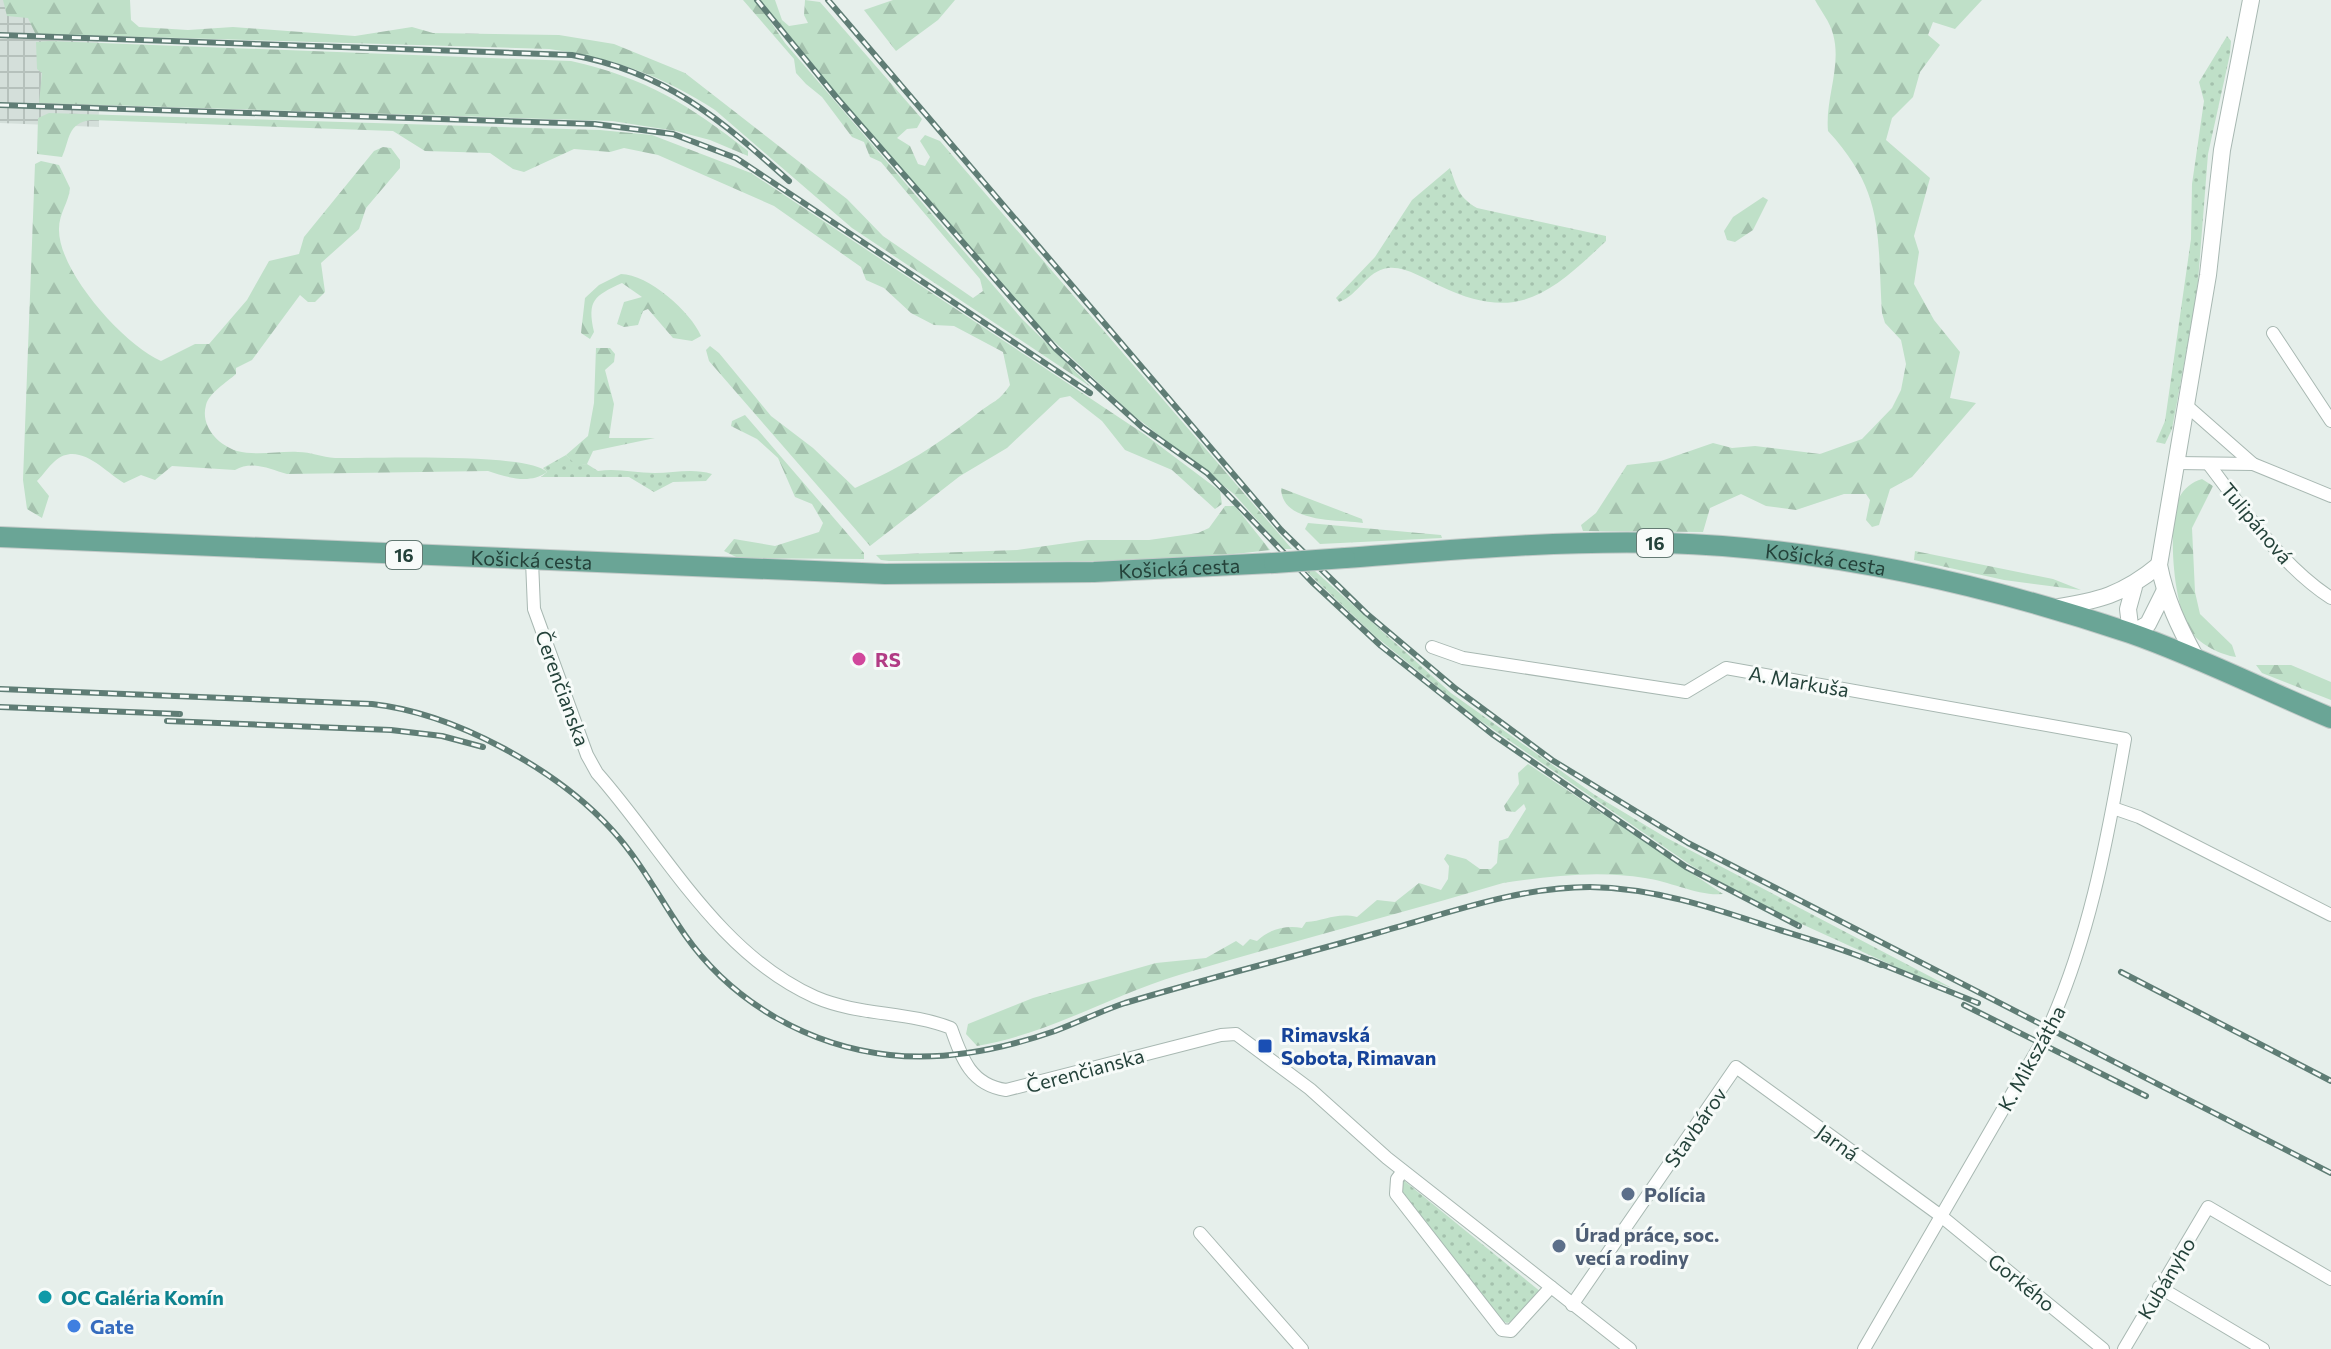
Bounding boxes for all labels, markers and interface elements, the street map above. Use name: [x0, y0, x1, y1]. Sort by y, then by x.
street label: Tulipánová: [2216, 478, 2298, 568]
road number: 16: [1637, 529, 1673, 557]
street label: Košická cesta: [1764, 538, 1888, 580]
road number: 16: [386, 541, 422, 569]
street label: Košická cesta: [470, 545, 593, 574]
street label: Košická cesta: [1118, 553, 1241, 583]
street label: Čerenčianska: [531, 627, 595, 749]
place label: RS: [875, 647, 901, 671]
marker: RS: [850, 650, 868, 668]
street label: A. Markuša: [1747, 660, 1851, 702]
street label: K. Mikszátha: [1992, 1001, 2070, 1115]
place label: Rimavská Sobota, Rimavan: [1281, 1022, 1436, 1069]
marker: Rimavská Sobota, Rimavan: [1256, 1037, 1274, 1055]
street label: Čerenčianska: [1023, 1043, 1147, 1097]
street label: Stavbárov: [1659, 1082, 1731, 1172]
street label: Jarná: [1812, 1119, 1864, 1165]
place label: Polícia: [1644, 1182, 1705, 1206]
marker: Polícia: [1619, 1185, 1637, 1203]
place label: Úrad práce, soc. vecí a rodiny: [1575, 1222, 1719, 1269]
street label: Kubányho: [2132, 1233, 2200, 1323]
marker: Úrad práce, soc. vecí a rodiny: [1550, 1237, 1568, 1255]
street label: Gorkého: [1984, 1248, 2060, 1316]
place label: OC Galéria Komín: [61, 1285, 224, 1309]
marker: OC Galéria Komín: [36, 1288, 54, 1306]
place label: Gate: [90, 1314, 134, 1338]
marker: Gate: [65, 1317, 83, 1335]

